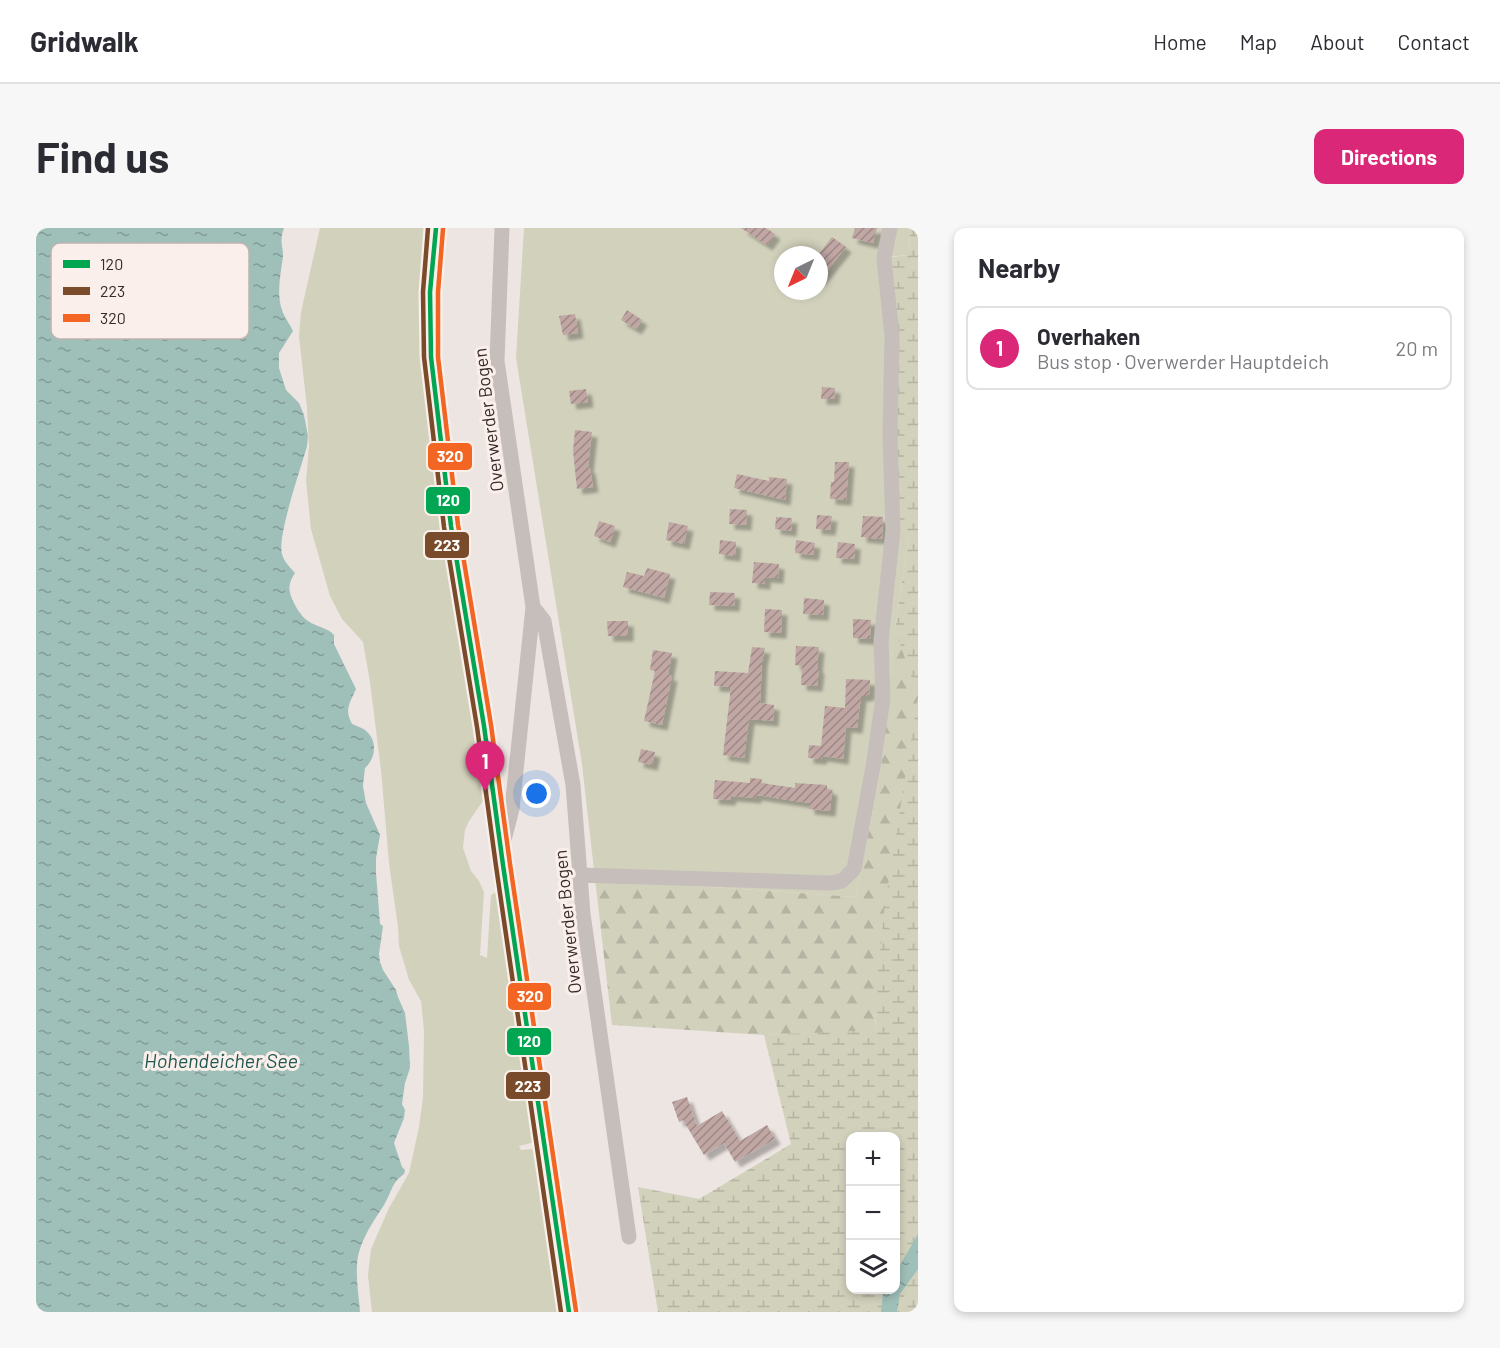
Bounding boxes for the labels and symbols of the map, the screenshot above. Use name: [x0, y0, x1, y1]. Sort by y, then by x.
legend: [51, 243, 249, 339]
north arrow: [774, 246, 828, 300]
text: 120: [100, 254, 123, 273]
text: 223: [100, 281, 125, 300]
text: 320: [100, 308, 126, 327]
street label: Overwerder Bogen: [468, 347, 508, 493]
line badge: 320: [427, 442, 473, 471]
text: 320: [437, 446, 463, 465]
line badge: 120: [425, 486, 471, 515]
text: 120: [436, 490, 460, 509]
line badge: 223: [424, 531, 470, 559]
text: 223: [434, 535, 460, 554]
pin: 1: [466, 742, 504, 791]
your location: [522, 779, 551, 808]
street label: Overwerder Bogen: [549, 849, 585, 995]
line badge: 320: [507, 982, 552, 1011]
text: 320: [517, 986, 543, 1005]
line badge: 120: [506, 1027, 552, 1056]
text: 120: [517, 1031, 541, 1050]
water label: Hohendeicher See: [144, 1048, 298, 1072]
line badge: 223: [505, 1071, 551, 1100]
text: 223: [515, 1076, 541, 1095]

